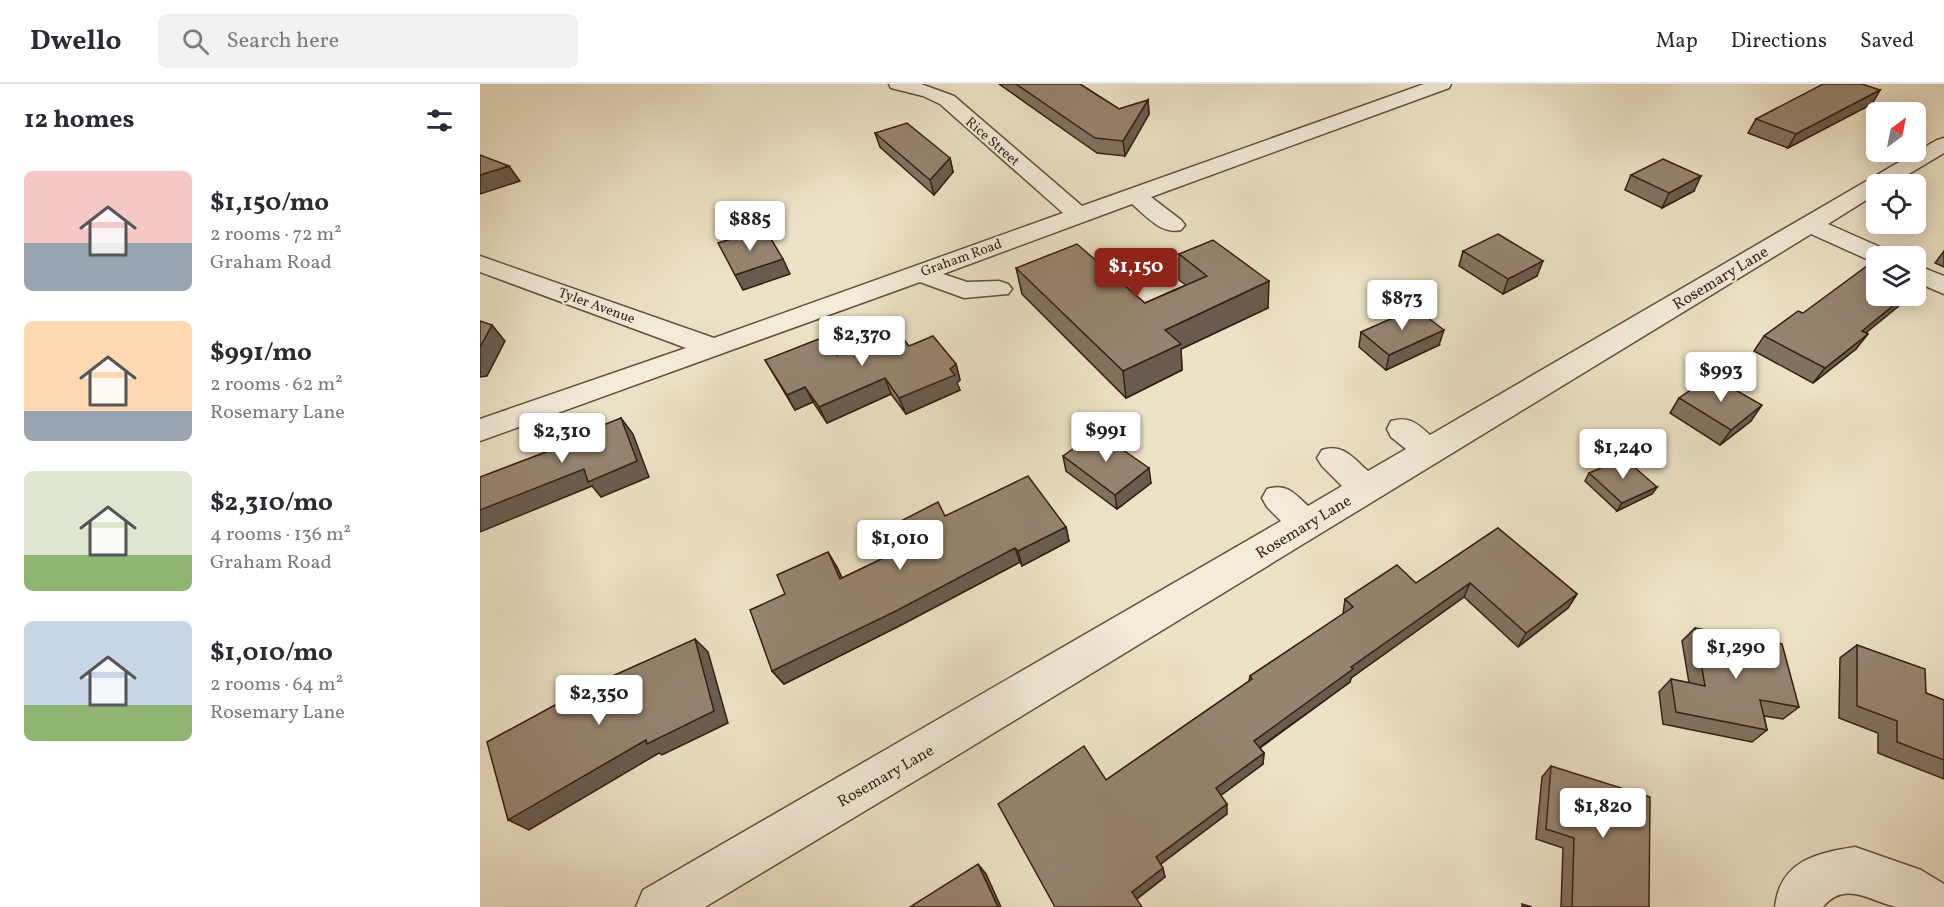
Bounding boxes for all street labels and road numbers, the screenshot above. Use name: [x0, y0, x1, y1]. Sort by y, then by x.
street label: Rice Street: [961, 113, 1023, 171]
street label: Graham Road: [918, 235, 1005, 282]
street label: Rosemary Lane: [1669, 242, 1773, 316]
street label: Tyler Avenue: [555, 284, 638, 329]
street label: Rosemary Lane: [1252, 491, 1356, 565]
street label: Rosemary Lane: [834, 740, 938, 813]

